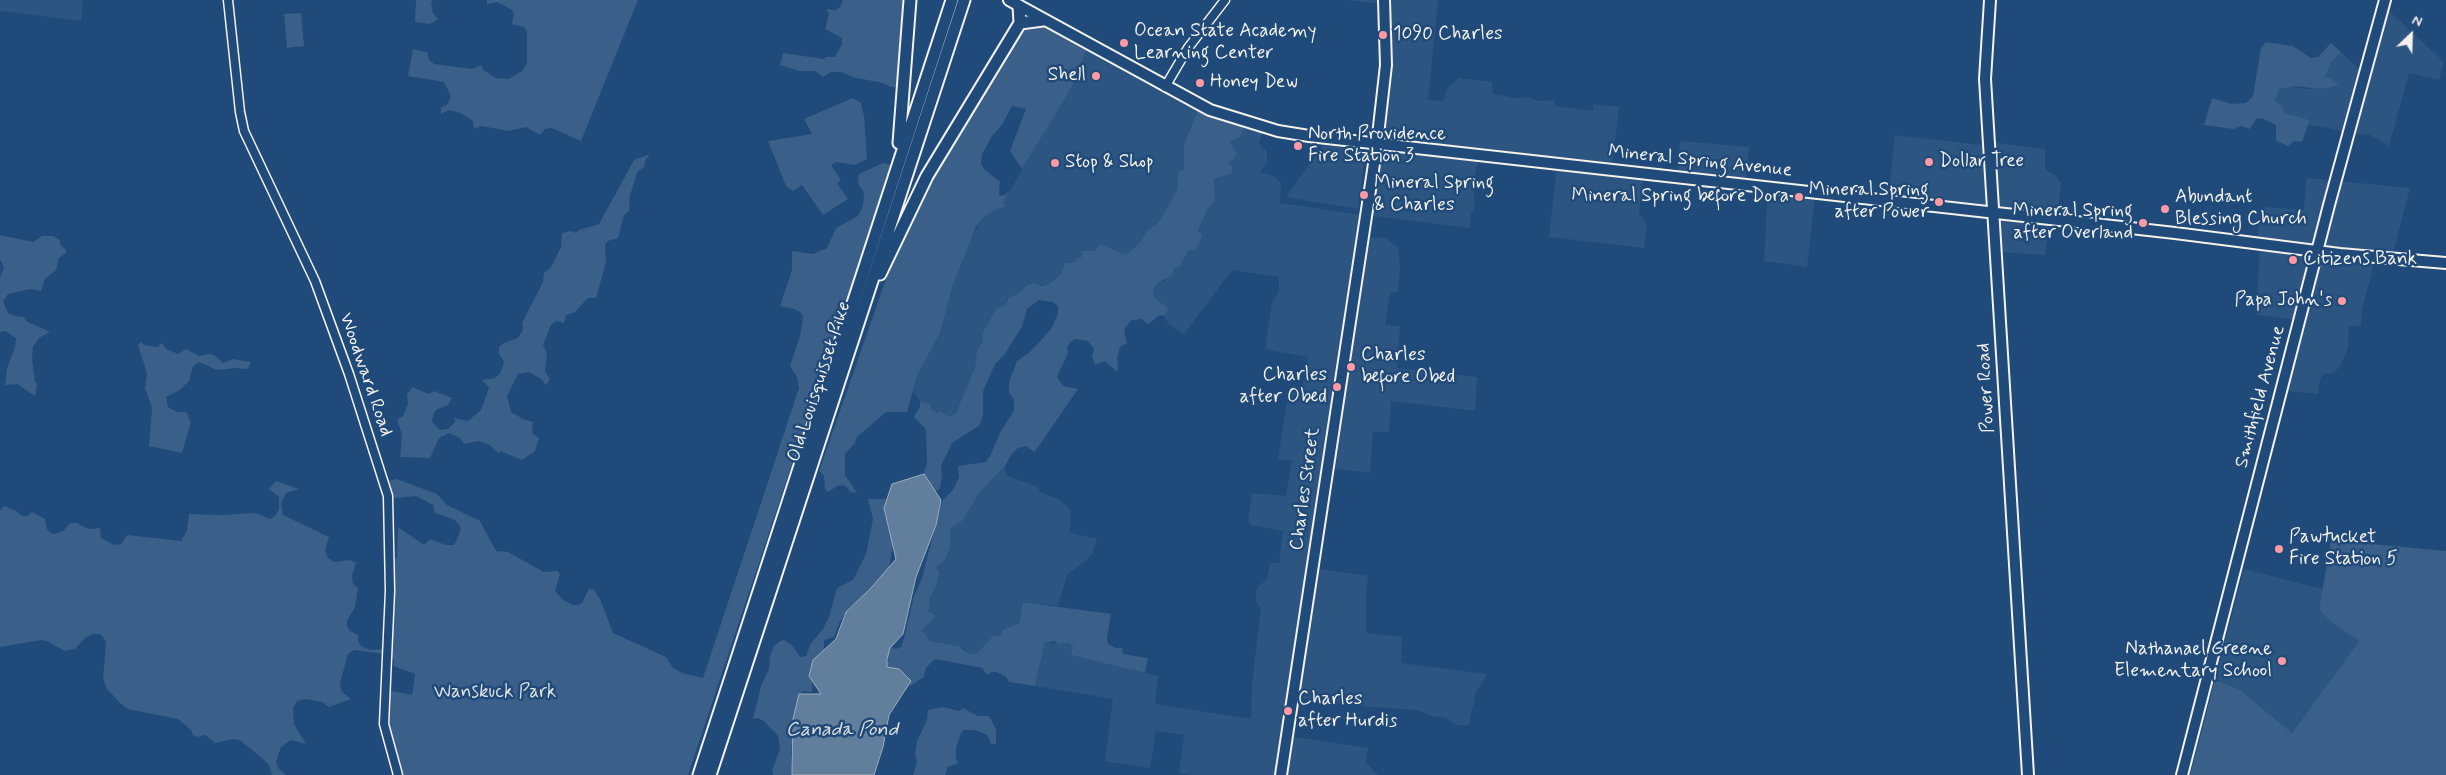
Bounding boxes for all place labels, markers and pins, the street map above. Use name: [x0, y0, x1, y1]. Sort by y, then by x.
place label: Ocean State Academy Learning Center: [1134, 21, 1317, 65]
place label: 1090 Charles: [1393, 24, 1503, 46]
marker: 1090 Charles: [1377, 29, 1389, 41]
marker: Ocean State Academy Learning Center: [1118, 37, 1130, 49]
place label: Shell: [1048, 65, 1086, 87]
marker: Shell: [1090, 70, 1102, 82]
place label: Honey Dew: [1210, 72, 1298, 94]
marker: Honey Dew: [1194, 77, 1206, 89]
place label: North Providence Fire Station 3: [1308, 124, 1446, 168]
marker: North Providence Fire Station 3: [1292, 140, 1304, 152]
place label: Dollar Tree: [1939, 151, 2024, 173]
place label: Stop & Shop: [1065, 152, 1154, 174]
marker: Dollar Tree: [1923, 156, 1935, 168]
marker: Stop & Shop: [1049, 157, 1061, 169]
place label: Mineral Spring & Charles: [1374, 173, 1494, 217]
place label: Mineral Spring after Power: [1809, 180, 1929, 224]
place label: Mineral Spring before Dora: [1571, 186, 1789, 208]
place label: Abundant Blessing Church: [2175, 187, 2307, 231]
marker: Mineral Spring & Charles: [1358, 189, 1370, 201]
marker: Mineral Spring before Dora: [1793, 191, 1805, 203]
marker: Mineral Spring after Power: [1933, 196, 1945, 208]
place label: Mineral Spring after Overland: [2013, 201, 2133, 245]
marker: Abundant Blessing Church: [2159, 203, 2171, 215]
marker: Mineral Spring after Overland: [2137, 217, 2149, 229]
place label: Citizens Bank: [2303, 249, 2417, 271]
marker: Citizens Bank: [2287, 254, 2299, 266]
place label: Papa John's: [2234, 290, 2332, 312]
marker: Papa John's: [2336, 295, 2348, 307]
place label: Charles before Obed: [1361, 345, 1455, 389]
marker: Charles before Obed: [1345, 361, 1357, 373]
place label: Charles after Obed: [1240, 365, 1327, 409]
marker: Charles after Obed: [1331, 381, 1343, 393]
place label: Pawtucket Fire Station 5: [2289, 527, 2398, 571]
marker: Pawtucket Fire Station 5: [2273, 543, 2285, 555]
place label: Nathanael Greene Elementary School: [2114, 639, 2272, 683]
marker: Nathanael Greene Elementary School: [2276, 655, 2288, 667]
place label: Charles after Hurdis: [1298, 689, 1397, 733]
marker: Charles after Hurdis: [1282, 705, 1294, 717]

